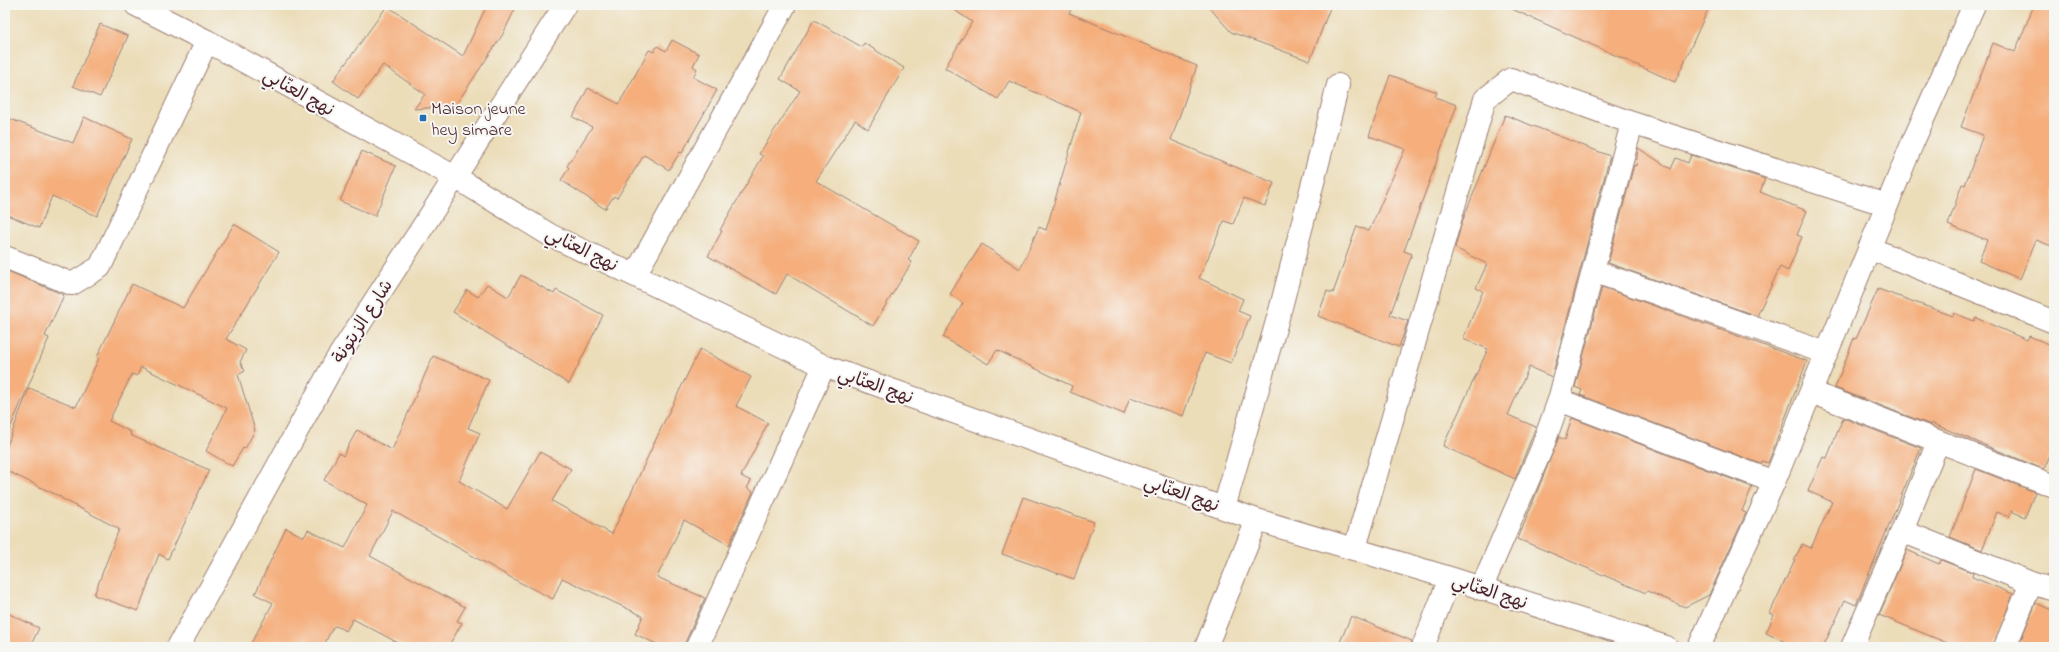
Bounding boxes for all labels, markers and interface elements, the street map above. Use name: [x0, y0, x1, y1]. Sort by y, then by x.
street label: نهج العنّابي: [257, 63, 338, 125]
place label: Maison jeune hey simare: [431, 97, 527, 144]
marker: Maison jeune hey simare: [418, 113, 428, 123]
street label: نهج العنّابي: [540, 222, 622, 281]
street label: شارع الزيتونة: [327, 275, 400, 369]
street label: نهج العنّابي: [834, 362, 917, 413]
street label: نهج العنّابي: [1140, 470, 1223, 521]
street label: نهج العنّابي: [1448, 568, 1531, 618]

